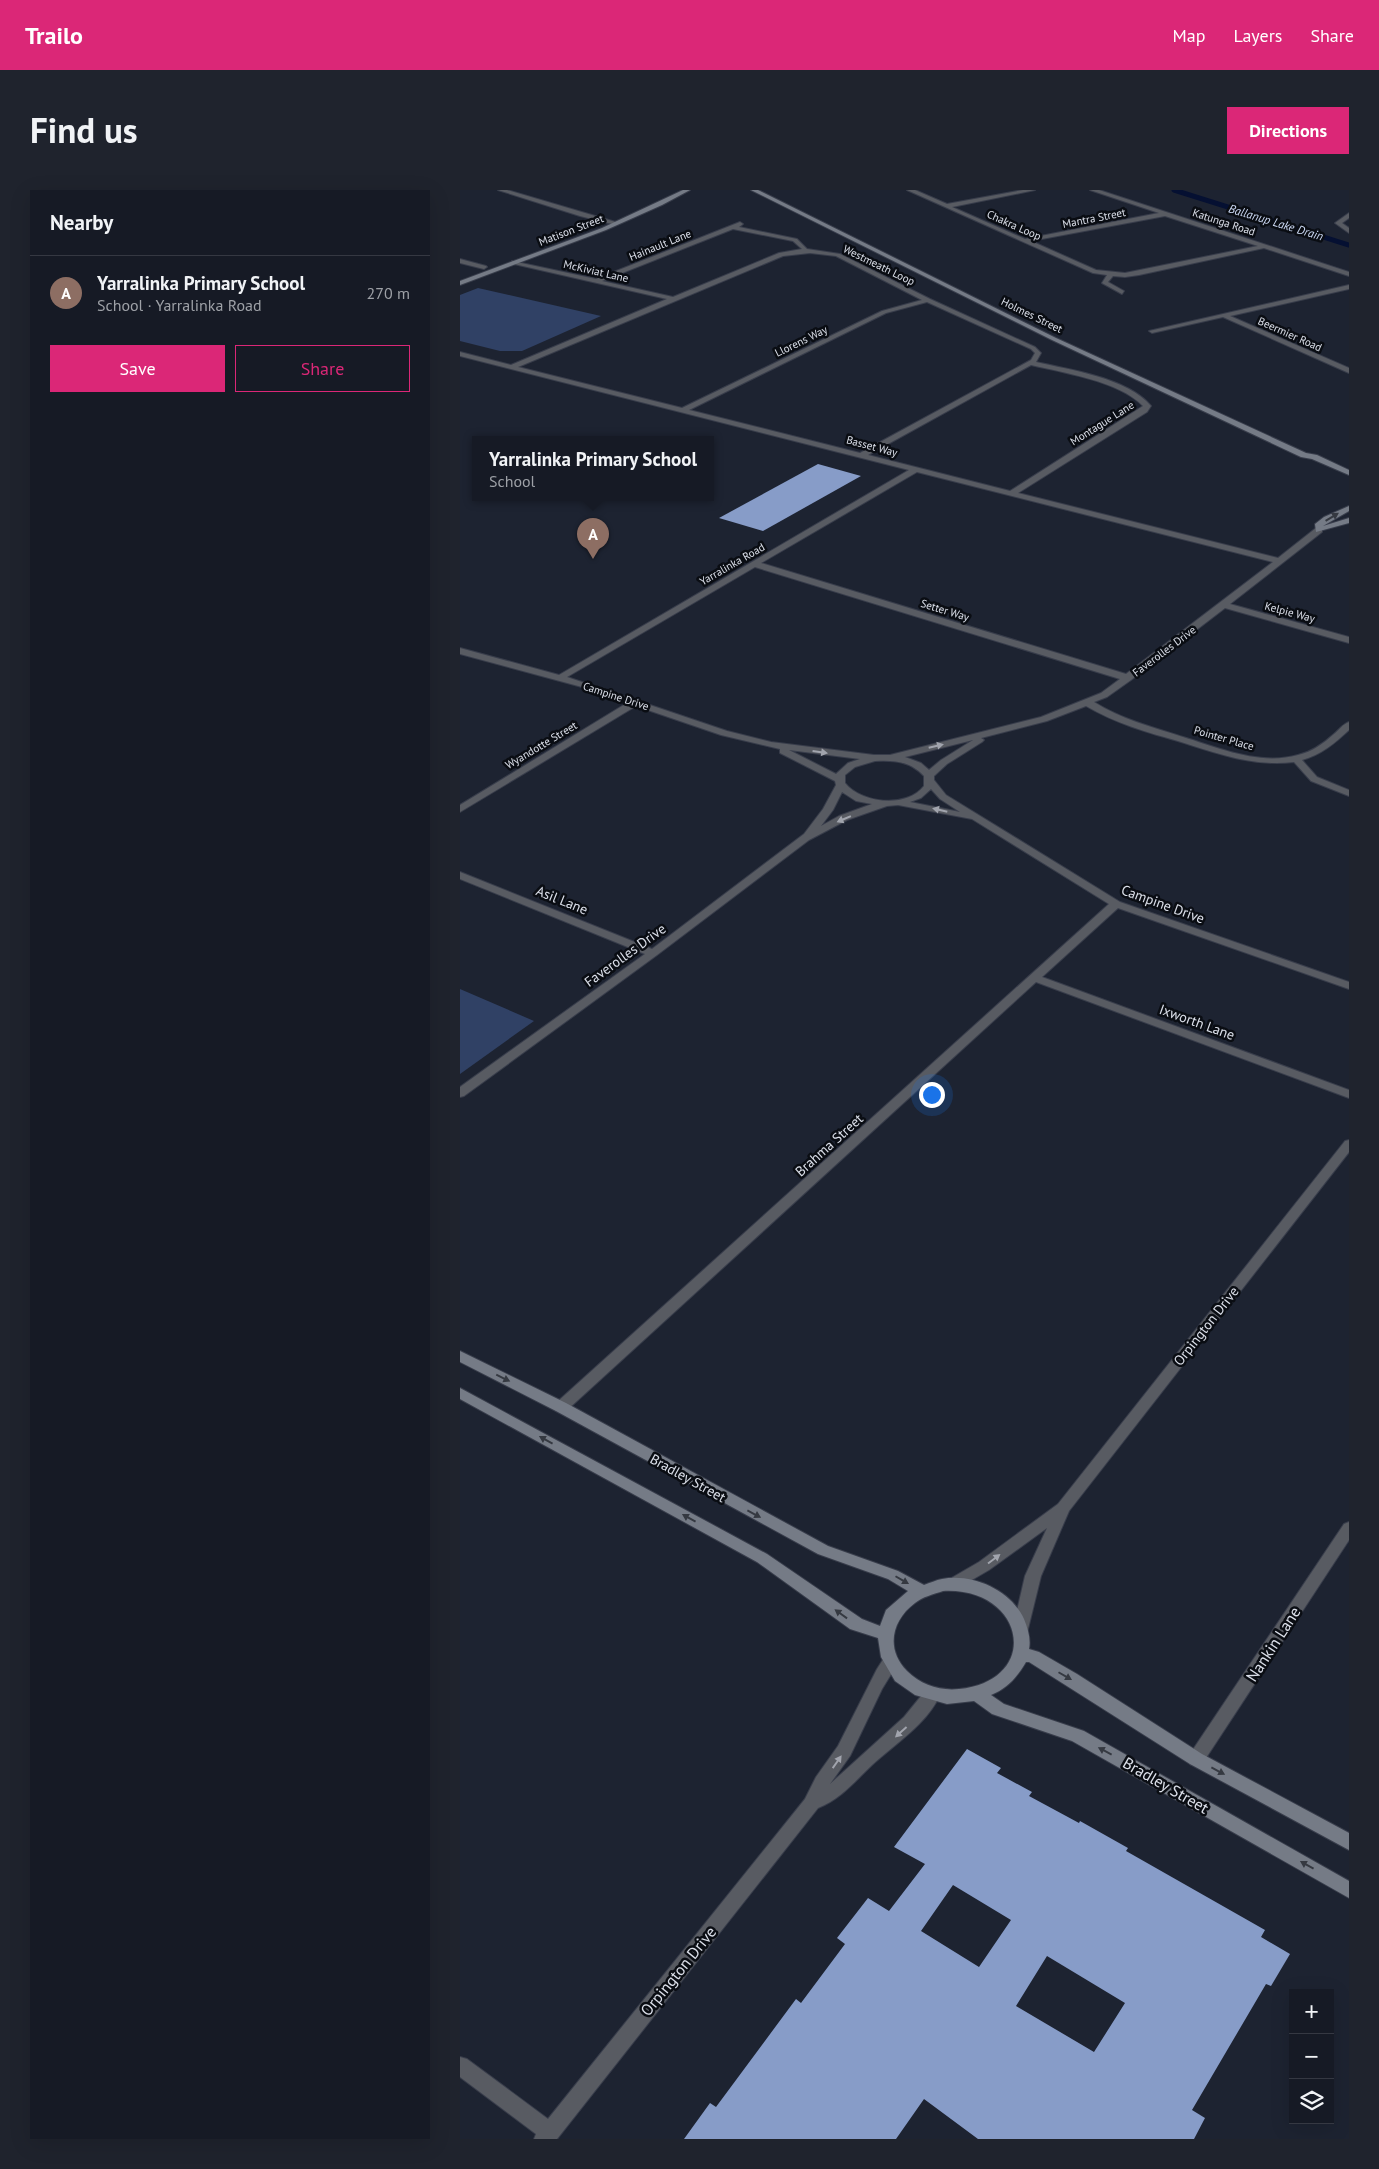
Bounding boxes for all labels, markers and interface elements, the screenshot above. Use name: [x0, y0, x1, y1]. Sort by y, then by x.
text: Trailo: [25, 20, 83, 51]
text: Map: [1173, 24, 1205, 47]
text: Layers: [1233, 24, 1282, 47]
text: Share: [1310, 24, 1354, 47]
text: Find us: [30, 107, 138, 153]
button: Directions: [1227, 107, 1349, 154]
water label: Ballanup Lake Drain: [1227, 200, 1325, 244]
street label: Mantra Street: [1061, 205, 1127, 231]
street label: Katunga Road: [1191, 205, 1257, 239]
street label: Chakra Loop: [985, 207, 1043, 243]
text: Nearby: [50, 209, 113, 236]
street label: Matison Street: [537, 211, 606, 249]
street label: Hainault Lane: [627, 226, 693, 264]
street label: Westmeath Loop: [841, 242, 917, 288]
street label: McKiviat Lane: [562, 257, 630, 285]
text: Yarralinka Primary School: [97, 271, 305, 295]
text: A: [61, 283, 71, 303]
text: 270 m: [367, 283, 410, 303]
street label: Holmes Street: [999, 294, 1065, 336]
text: School · Yarralinka Road: [97, 295, 262, 315]
street label: Beermier Road: [1256, 314, 1324, 354]
street label: Llorens Way: [772, 322, 830, 360]
button: Save: [50, 345, 225, 392]
button: Share: [235, 345, 410, 392]
street label: Montague Lane: [1067, 398, 1137, 448]
street label: Basset Way: [845, 432, 900, 460]
popup: [472, 436, 714, 501]
text: Yarralinka Primary School: [489, 447, 697, 471]
text: School: [489, 471, 535, 491]
one-way arrow: [1325, 512, 1338, 521]
pin: A: [577, 518, 609, 559]
street label: Yarralinka Road: [697, 540, 767, 588]
street label: Setter Way: [919, 596, 972, 624]
street label: Kelpie Way: [1263, 599, 1317, 626]
street label: Faverolles Drive: [1130, 622, 1199, 679]
street label: Campine Drive: [581, 679, 651, 713]
street label: Wyandotte Street: [503, 718, 580, 772]
street label: Pointer Place: [1192, 723, 1256, 753]
one-way arrow: [929, 742, 944, 750]
one-way arrow: [812, 748, 828, 756]
one-way arrow: [933, 806, 948, 814]
one-way arrow: [837, 815, 851, 823]
street label: Asil Lane: [533, 881, 591, 919]
street label: Campine Drive: [1119, 881, 1207, 927]
street label: Faverolles Drive: [581, 919, 669, 991]
street label: Ixworth Lane: [1157, 1000, 1237, 1044]
your location: [919, 1082, 945, 1108]
street label: Brahma Street: [791, 1110, 867, 1180]
street label: Orpington Drive: [1169, 1283, 1243, 1369]
one-way arrow: [496, 1374, 510, 1382]
one-way arrow: [539, 1436, 553, 1445]
street label: Bradley Street: [647, 1450, 729, 1506]
one-way arrow: [746, 1510, 761, 1518]
one-way arrow: [682, 1514, 695, 1523]
one-way arrow: [987, 1553, 1000, 1564]
one-way arrow: [895, 1575, 908, 1584]
street label: Nankin Lane: [1241, 1603, 1305, 1685]
one-way arrow: [835, 1608, 848, 1619]
one-way arrow: [1058, 1671, 1071, 1680]
one-way arrow: [894, 1726, 907, 1737]
one-way arrow: [1098, 1746, 1112, 1755]
street label: Bradley Street: [1120, 1752, 1213, 1818]
one-way arrow: [832, 1755, 842, 1769]
one-way arrow: [1210, 1767, 1225, 1775]
one-way arrow: [1300, 1861, 1314, 1870]
street label: Orpington Drive: [636, 1922, 720, 2020]
map controls: [1289, 1989, 1334, 2124]
button: +: [1289, 1989, 1334, 2034]
button: −: [1289, 2034, 1334, 2079]
button: layers: [1289, 2079, 1334, 2124]

